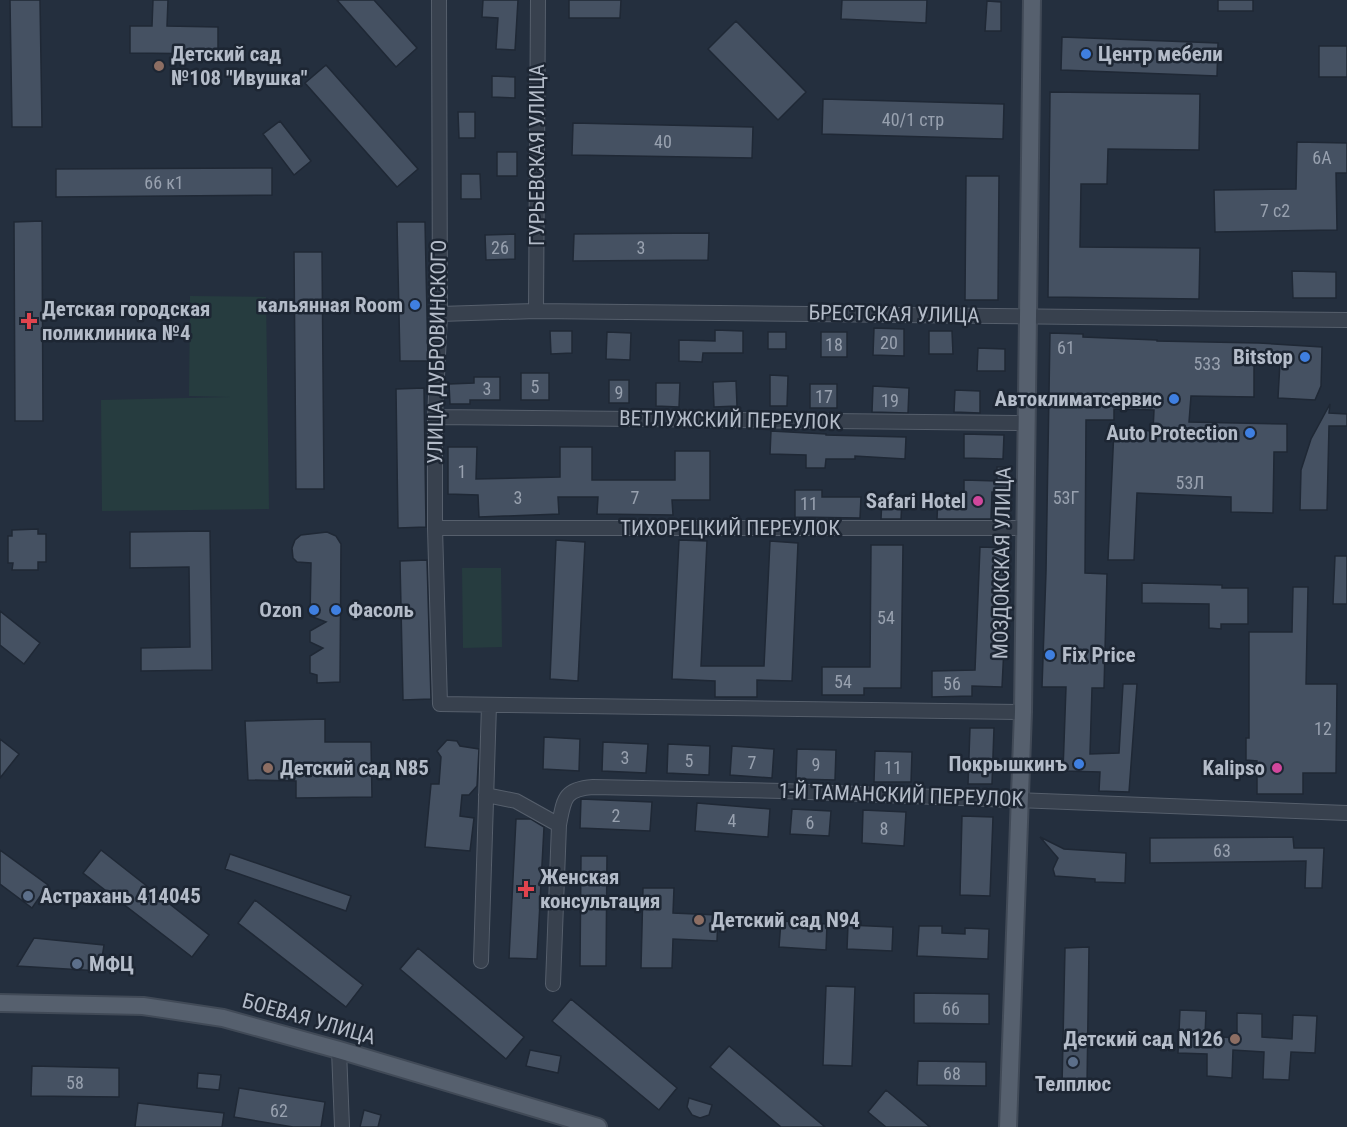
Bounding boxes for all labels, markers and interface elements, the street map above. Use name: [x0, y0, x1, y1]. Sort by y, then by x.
place label: Детский сад №108 "Ивушка": [171, 42, 308, 90]
place label: Центр мебели: [1098, 42, 1223, 66]
marker: Центр мебели: [1079, 47, 1093, 61]
marker: Детский сад №108 "Ивушка": [152, 59, 166, 73]
street label: ГУРЬЕВСКАЯ УЛИЦА: [525, 64, 549, 246]
house number: 40/1 стр: [882, 109, 944, 130]
house number: 40: [654, 131, 672, 152]
house number: 6А: [1312, 147, 1332, 168]
house number: 66 к1: [144, 172, 184, 193]
house number: 7 с2: [1260, 200, 1290, 221]
house number: 26: [491, 237, 509, 258]
house number: 3: [637, 237, 645, 258]
street label: УЛИЦА ДУБРОВИНСКОГО: [423, 240, 451, 464]
place label: кальянная Room: [257, 293, 403, 317]
place label: Детская городская поликлиника №4: [42, 297, 210, 345]
marker: кальянная Room: [408, 298, 422, 312]
street label: БРЕСТСКАЯ УЛИЦА: [808, 301, 980, 327]
marker: Детская городская поликлиника №4: [20, 312, 38, 330]
house number: 20: [880, 332, 898, 353]
house number: 18: [825, 334, 843, 355]
house number: 61: [1057, 337, 1075, 358]
place label: Bitstop: [1233, 345, 1293, 369]
marker: Bitstop: [1298, 350, 1312, 364]
house number: 53З: [1193, 353, 1221, 374]
house number: 5: [531, 376, 540, 397]
house number: 3: [483, 378, 491, 399]
house number: 9: [615, 382, 623, 403]
house number: 17: [815, 386, 833, 407]
place label: Автоклиматсервис: [995, 387, 1162, 411]
house number: 19: [881, 390, 899, 411]
marker: Автоклиматсервис: [1167, 392, 1181, 406]
street label: ВЕТЛУЖСКИЙ ПЕРЕУЛОК: [619, 406, 841, 434]
place label: Auto Protection: [1106, 421, 1238, 445]
marker: Auto Protection: [1243, 426, 1257, 440]
house number: 1: [458, 461, 466, 482]
street label: МОЗДОКСКАЯ УЛИЦА: [988, 467, 1016, 659]
house number: 53Л: [1176, 472, 1204, 493]
house number: 3: [514, 487, 522, 508]
house number: 7: [631, 487, 640, 508]
house number: 53Г: [1053, 487, 1079, 508]
place label: Safari Hotel: [866, 489, 966, 513]
house number: 11: [800, 493, 818, 514]
marker: Safari Hotel: [971, 494, 985, 508]
street label: ТИХОРЕЦКИЙ ПЕРЕУЛОК: [620, 516, 840, 540]
place label: Ozon: [259, 598, 302, 622]
place label: Фасоль: [348, 598, 414, 622]
marker: Ozon: [307, 603, 321, 617]
marker: Фасоль: [329, 603, 343, 617]
house number: 54: [877, 607, 895, 628]
place label: Fix Price: [1062, 643, 1136, 667]
marker: Fix Price: [1043, 648, 1057, 662]
house number: 54: [834, 671, 852, 692]
house number: 56: [943, 673, 961, 694]
house number: 12: [1314, 718, 1332, 739]
house number: 3: [621, 747, 629, 768]
house number: 5: [685, 750, 694, 771]
house number: 7: [748, 752, 757, 773]
place label: Покрышкинъ: [949, 752, 1067, 776]
house number: 9: [812, 754, 820, 775]
place label: Детский сад N85: [280, 756, 429, 780]
place label: Kalipso: [1203, 756, 1265, 780]
house number: 11: [884, 757, 902, 778]
marker: Покрышкинъ: [1072, 757, 1086, 771]
marker: Детский сад N85: [261, 761, 275, 775]
marker: Kalipso: [1270, 761, 1284, 775]
street label: 1-Й ТАМАНСКИЙ ПЕРЕУЛОК: [778, 779, 1024, 811]
house number: 2: [612, 805, 621, 826]
house number: 4: [728, 810, 737, 831]
house number: 6: [806, 812, 814, 833]
house number: 8: [880, 818, 888, 839]
house number: 63: [1213, 840, 1231, 861]
place label: Женская консультация: [540, 865, 660, 913]
marker: Женская консультация: [517, 880, 535, 898]
place label: Астрахань 414045: [40, 884, 201, 908]
marker: Астрахань 414045: [21, 889, 35, 903]
place label: Детский сад N94: [711, 908, 860, 932]
marker: Детский сад N94: [692, 913, 706, 927]
place label: МФЦ: [89, 952, 134, 976]
marker: МФЦ: [70, 957, 84, 971]
street label: БОЕВАЯ УЛИЦА: [240, 989, 378, 1049]
house number: 66: [942, 998, 960, 1019]
place label: Детский сад N126: [1063, 1027, 1223, 1051]
marker: Детский сад N126: [1228, 1032, 1242, 1046]
marker: Телплюс: [1066, 1055, 1080, 1069]
house number: 68: [943, 1063, 961, 1084]
house number: 58: [66, 1072, 84, 1093]
place label: Телплюс: [1035, 1072, 1112, 1096]
house number: 62: [270, 1100, 288, 1121]

